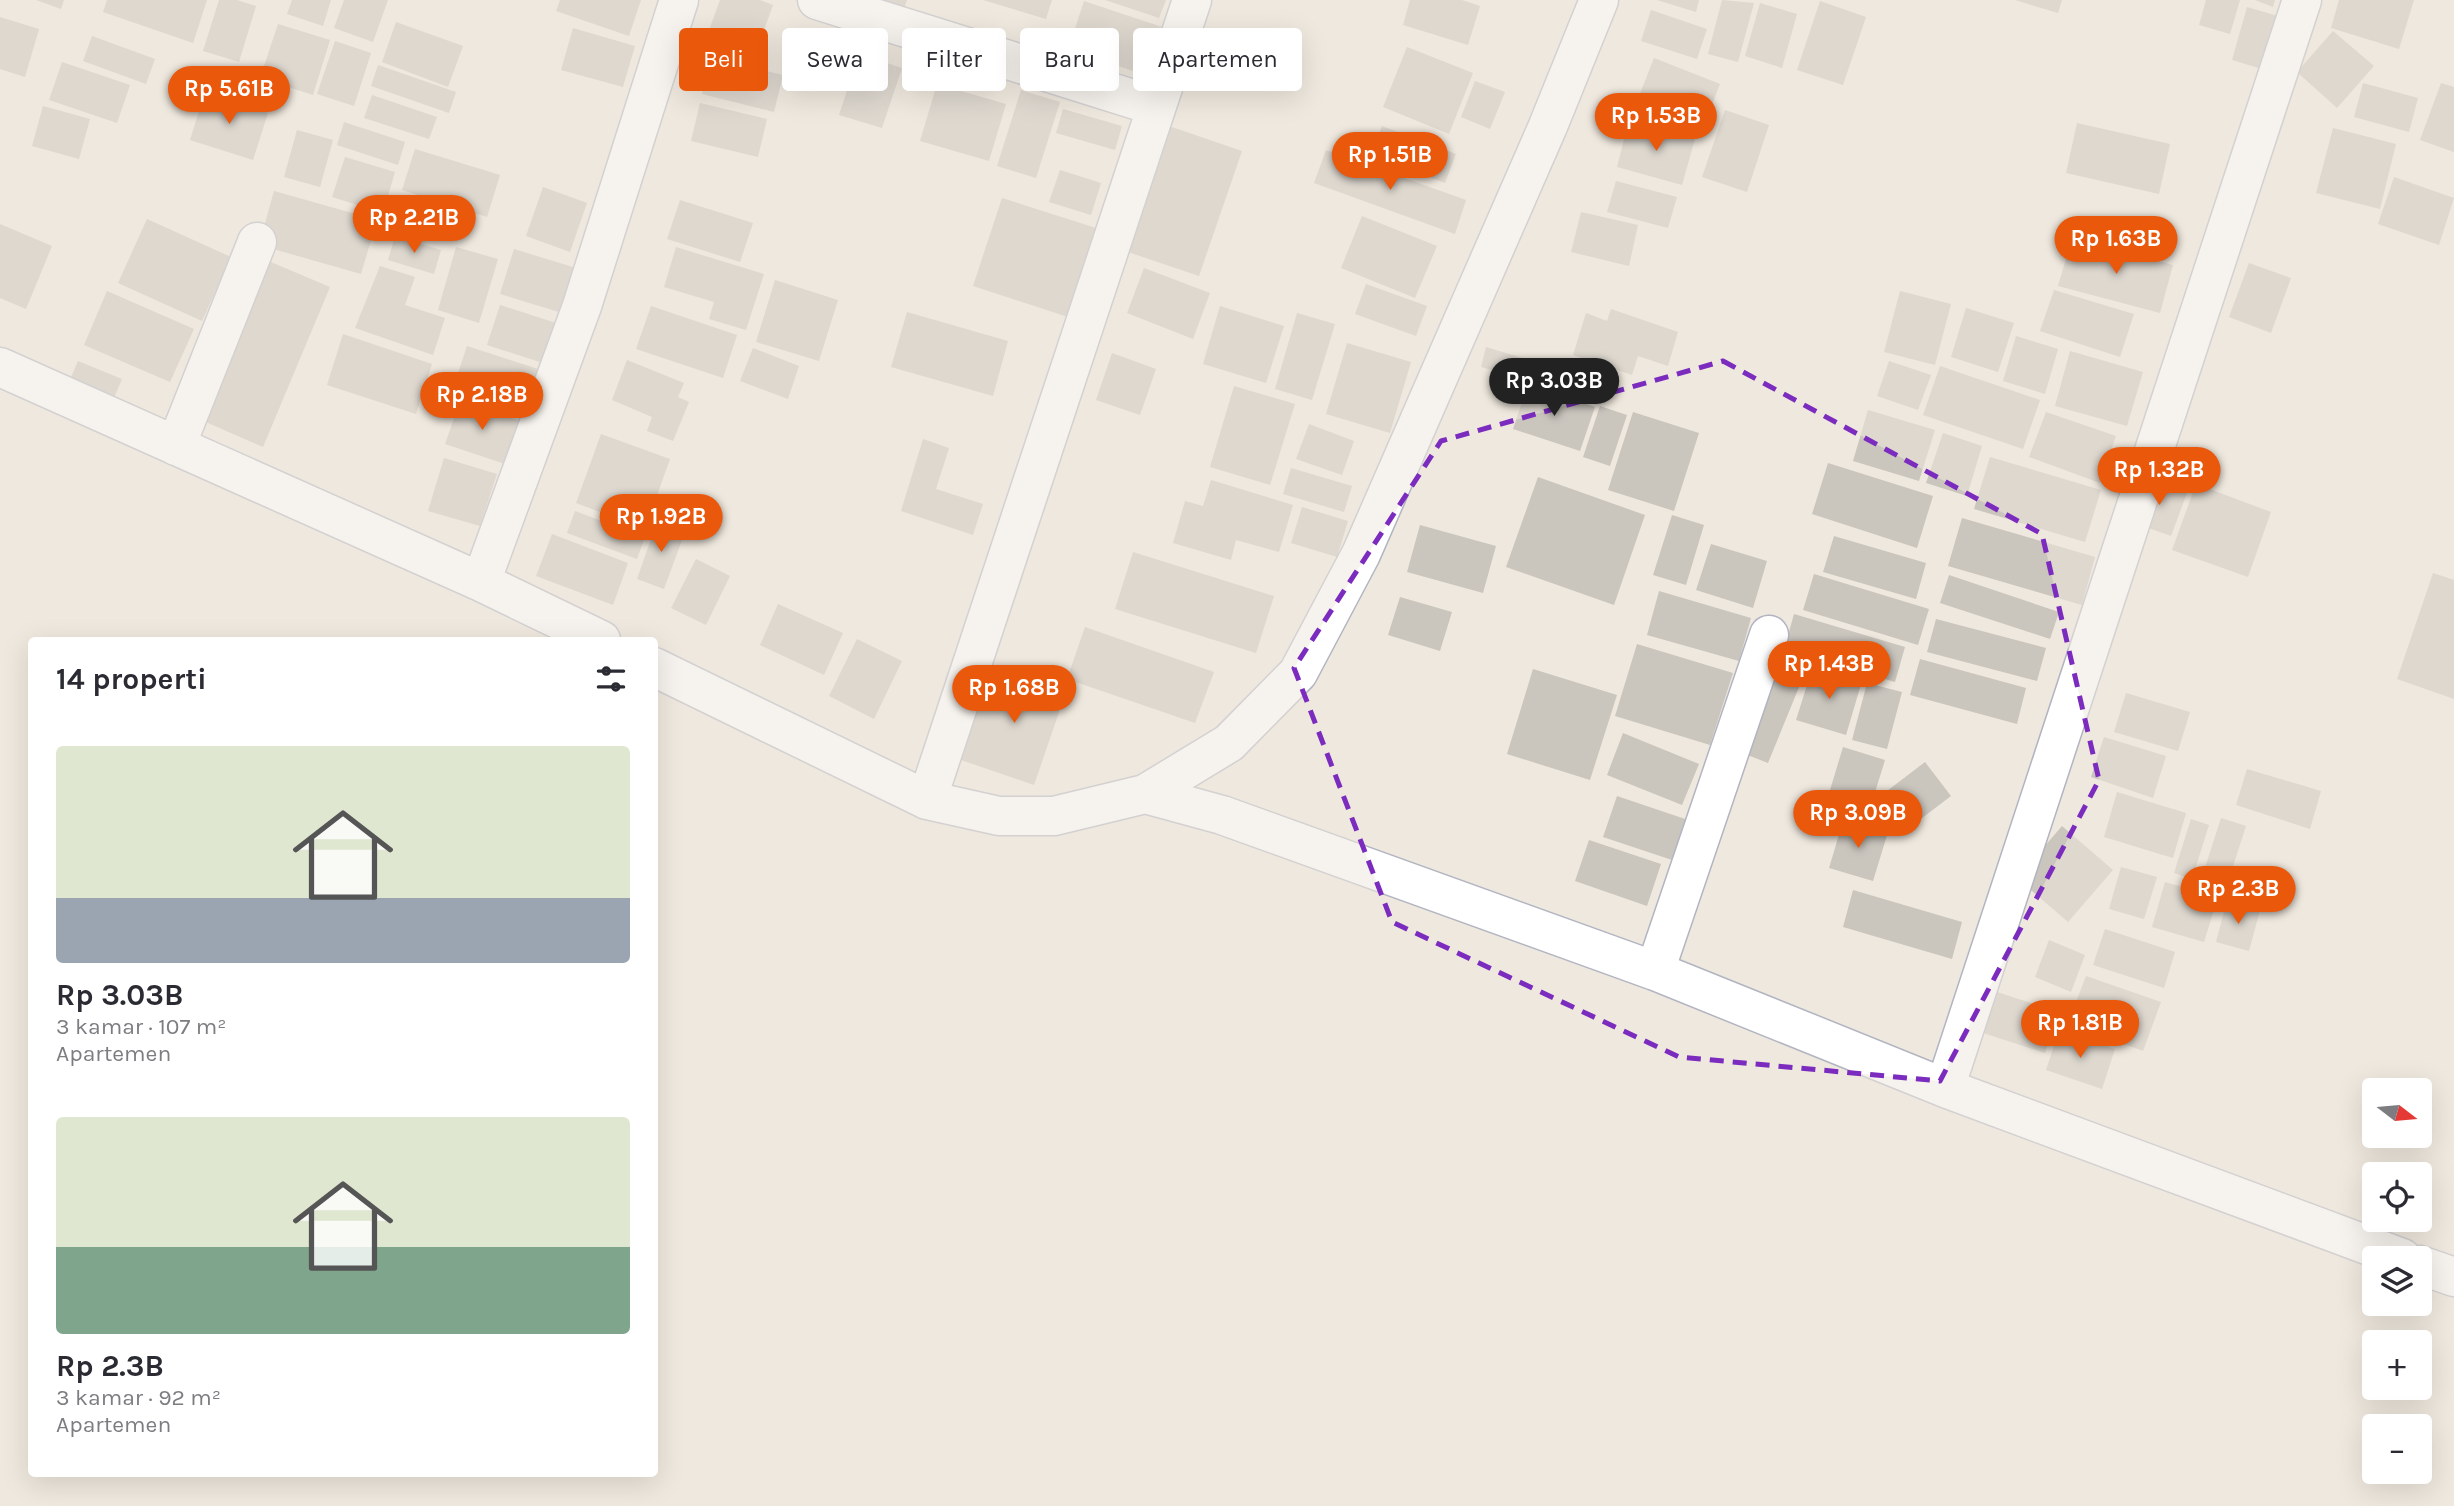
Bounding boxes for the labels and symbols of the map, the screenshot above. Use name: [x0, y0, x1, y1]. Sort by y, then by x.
pin: Rp 5.61B: [157, 66, 301, 126]
pin: Rp 1.53B: [1584, 94, 1728, 153]
pin: Rp 1.51B: [1318, 132, 1462, 192]
pin: Rp 2.21B: [342, 196, 486, 255]
pin: Rp 1.63B: [2044, 216, 2188, 276]
pin: Rp 3.03B: [1482, 358, 1626, 418]
pin: Rp 2.18B: [410, 372, 554, 432]
pin: Rp 1.32B: [2087, 448, 2231, 507]
pin: Rp 1.92B: [589, 494, 733, 554]
pin: Rp 1.43B: [1757, 642, 1901, 701]
pin: Rp 1.68B: [942, 666, 1086, 725]
pin: Rp 3.09B: [1786, 790, 1930, 850]
pin: Rp 2.3B: [2173, 866, 2303, 926]
pin: Rp 1.81B: [2008, 1000, 2152, 1060]
north arrow: [2362, 1078, 2432, 1148]

